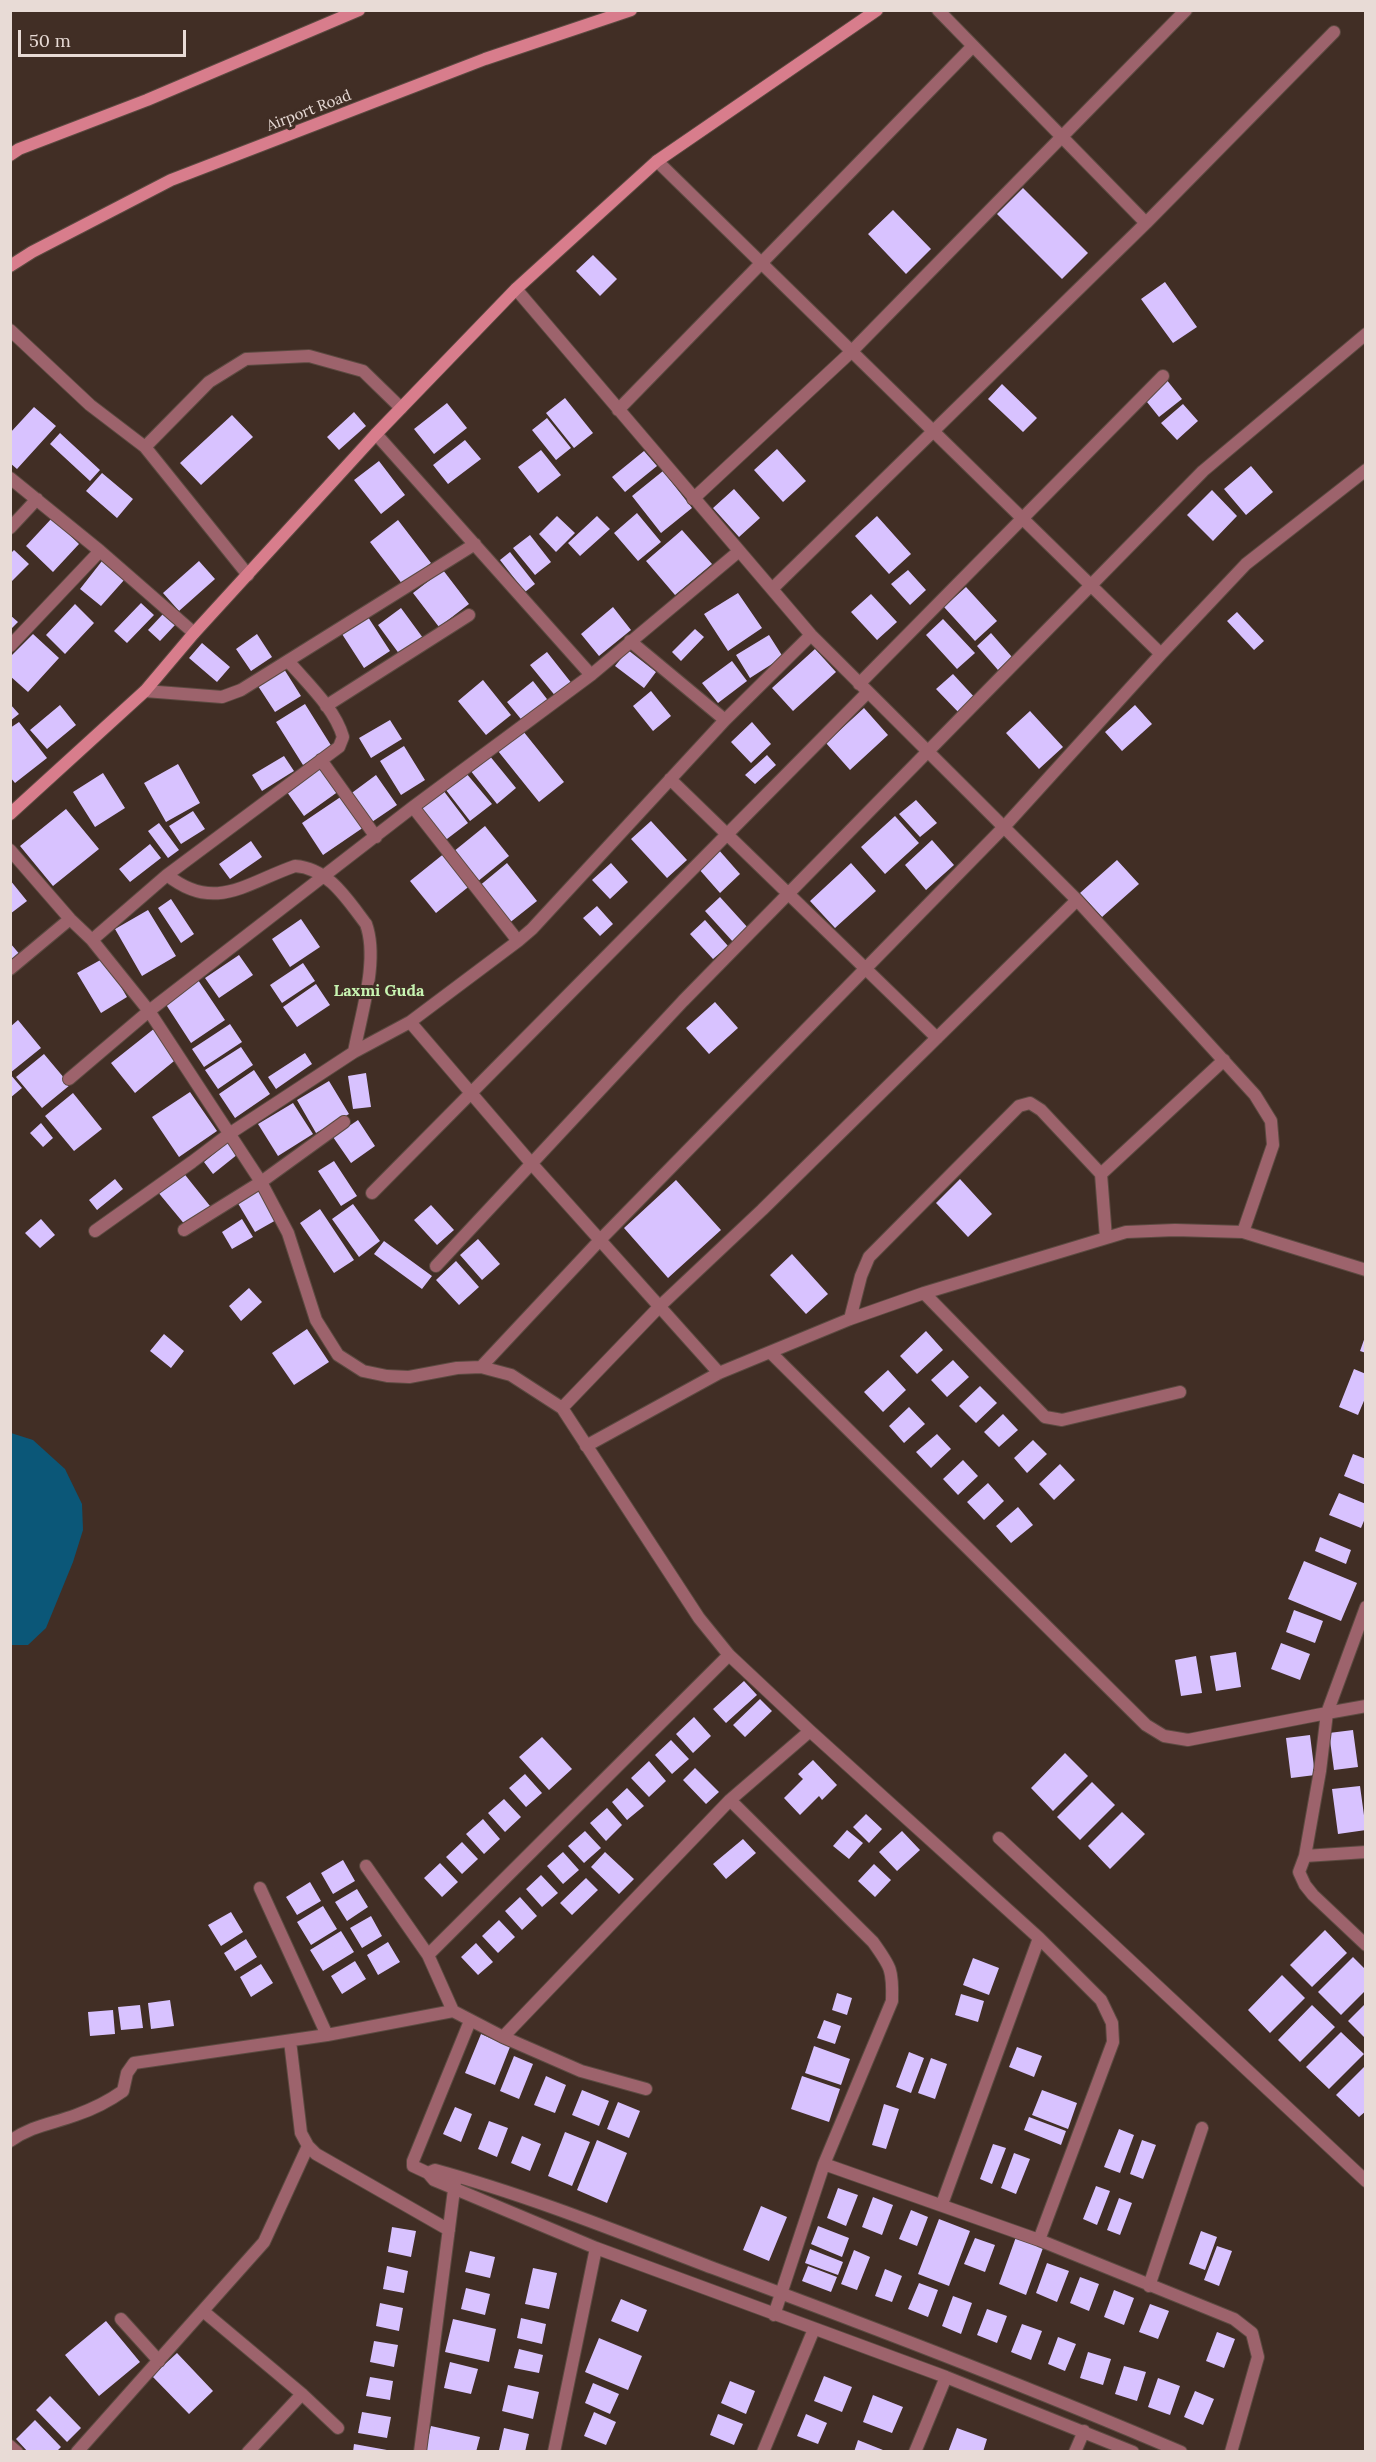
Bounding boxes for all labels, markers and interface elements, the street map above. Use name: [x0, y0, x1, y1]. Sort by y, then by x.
scale bar: [21, 18, 189, 56]
text: 50 m: [29, 29, 71, 52]
street label: Airport Road: [264, 87, 354, 135]
district label: Laxmi Guda: [334, 981, 424, 1001]

